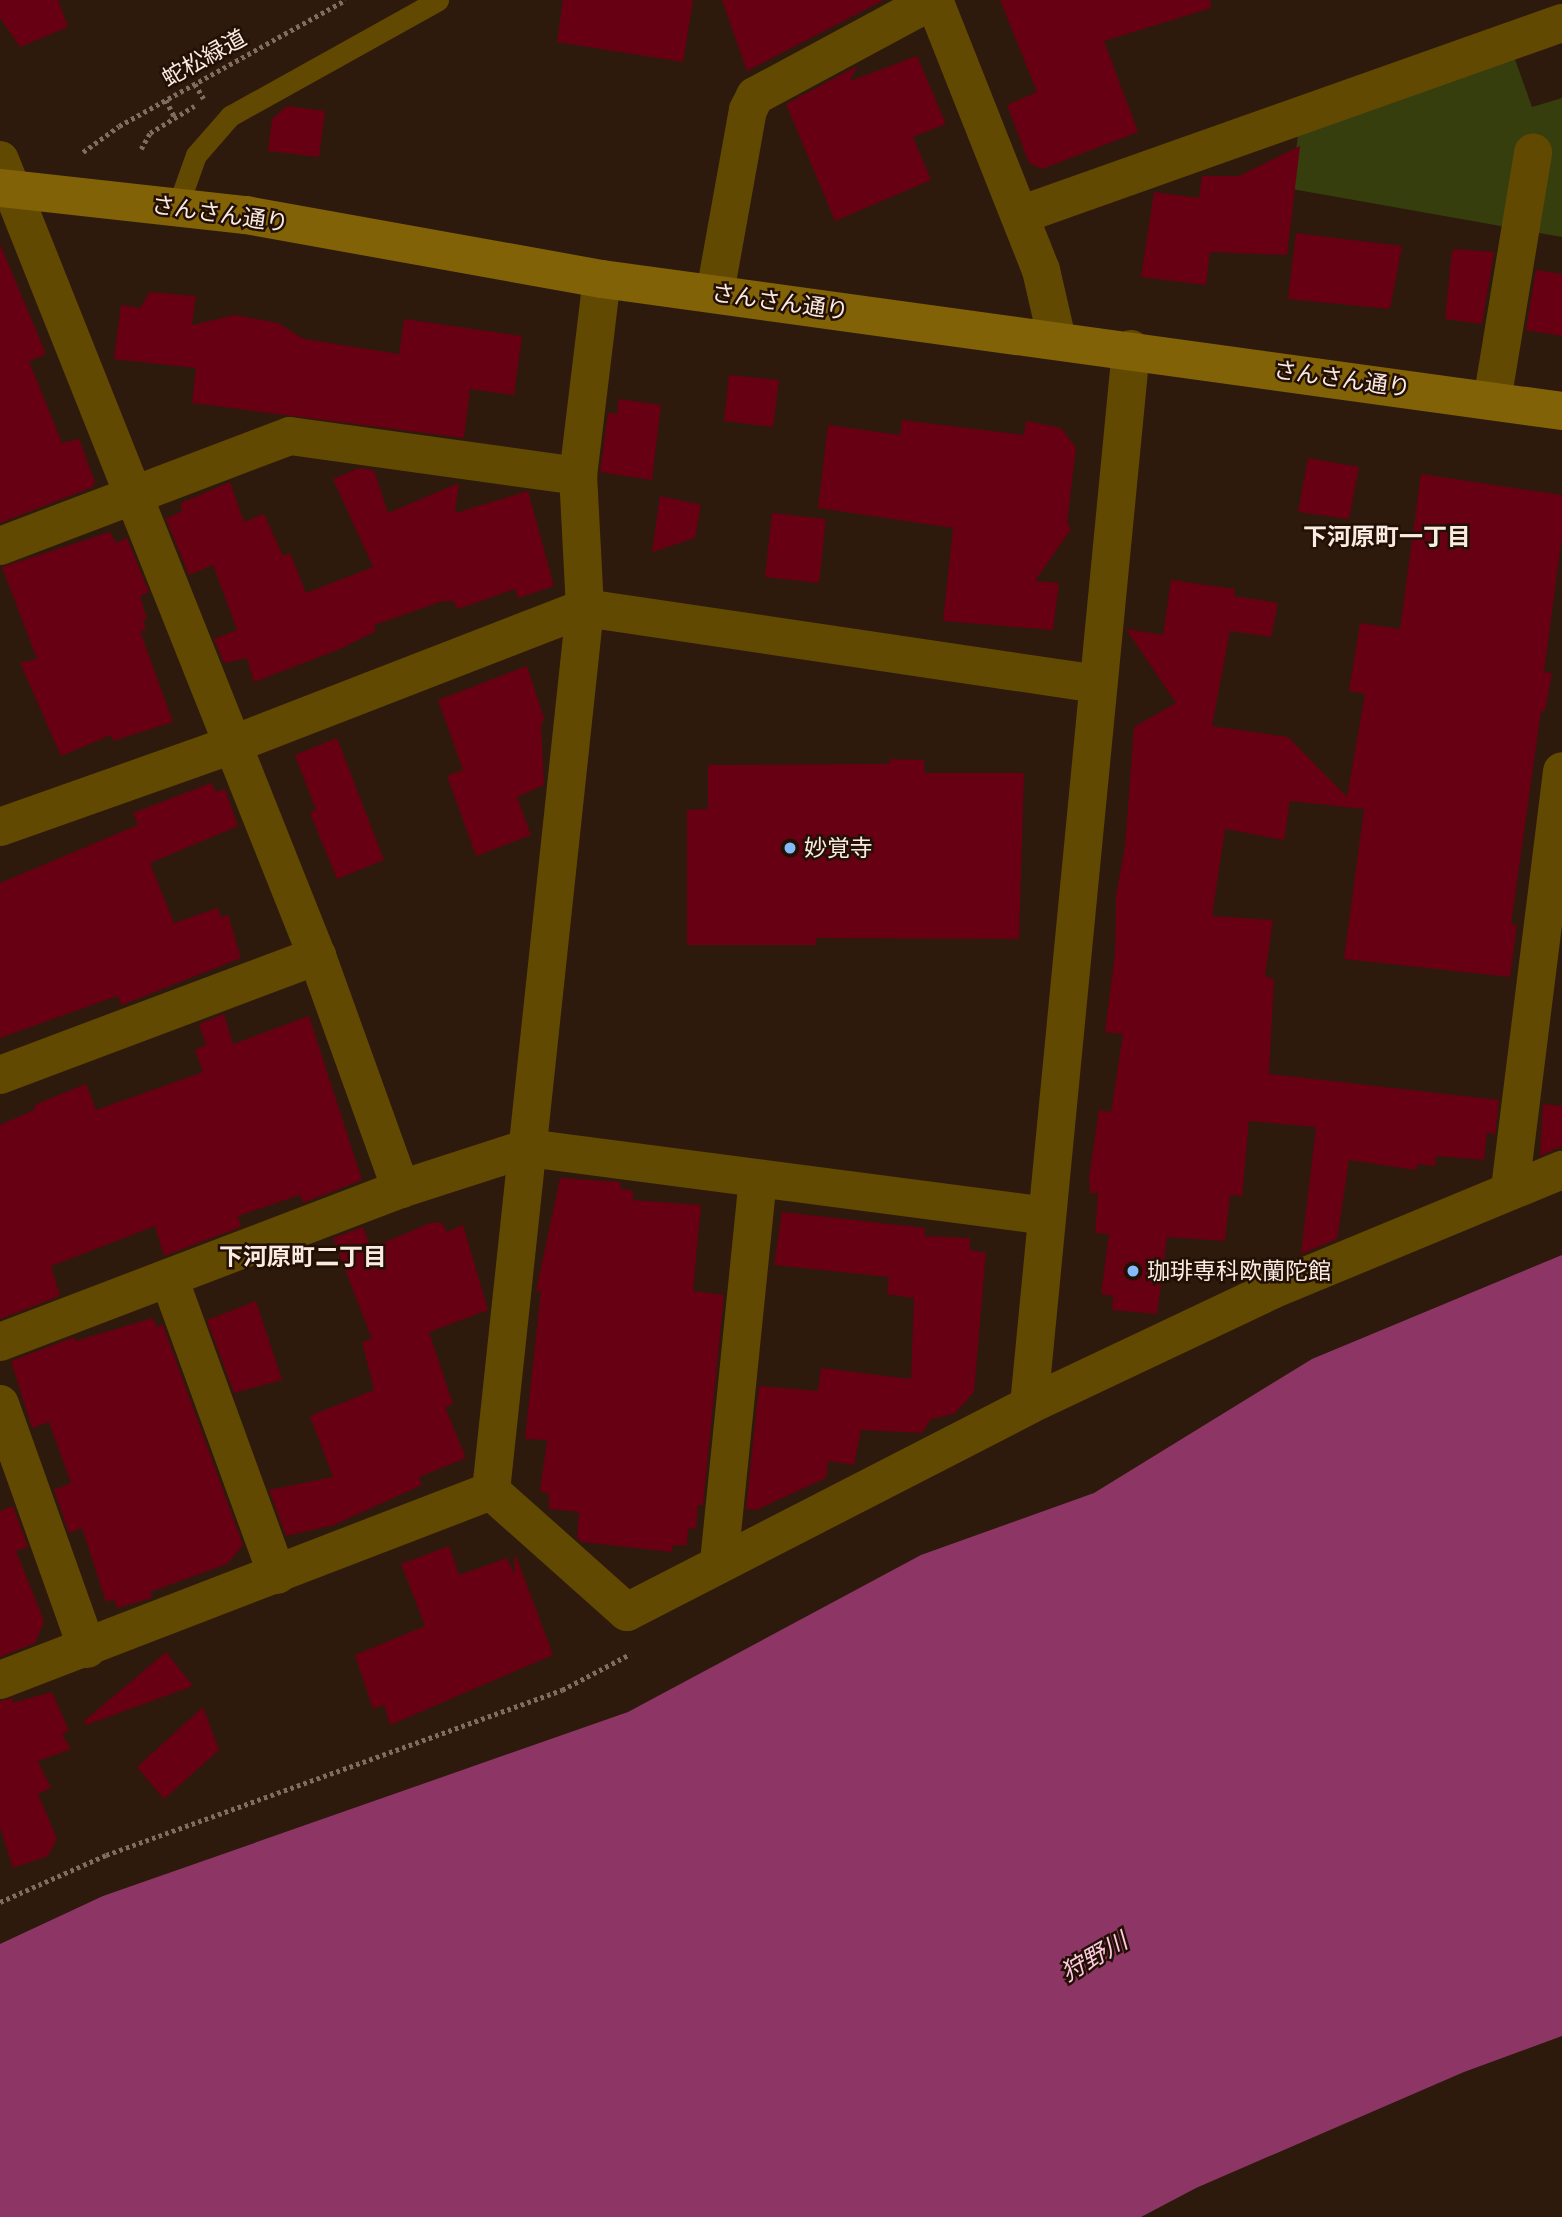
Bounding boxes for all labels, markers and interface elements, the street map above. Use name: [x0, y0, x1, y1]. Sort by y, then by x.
street label: 蛇松緑道: [157, 24, 251, 92]
street label: さんさん通り: [150, 191, 290, 237]
street label: さんさん通り: [710, 279, 850, 325]
street label: さんさん通り: [1272, 356, 1412, 402]
district label: 下河原町一丁目: [1303, 523, 1471, 551]
place label: 妙覚寺: [804, 834, 873, 862]
marker: 妙覚寺: [782, 840, 798, 856]
district label: 下河原町二丁目: [219, 1243, 387, 1271]
place label: 珈琲専科欧蘭陀館: [1147, 1257, 1331, 1285]
marker: 珈琲専科欧蘭陀館: [1125, 1263, 1141, 1279]
water label: 狩野川: [1056, 1927, 1132, 1987]

